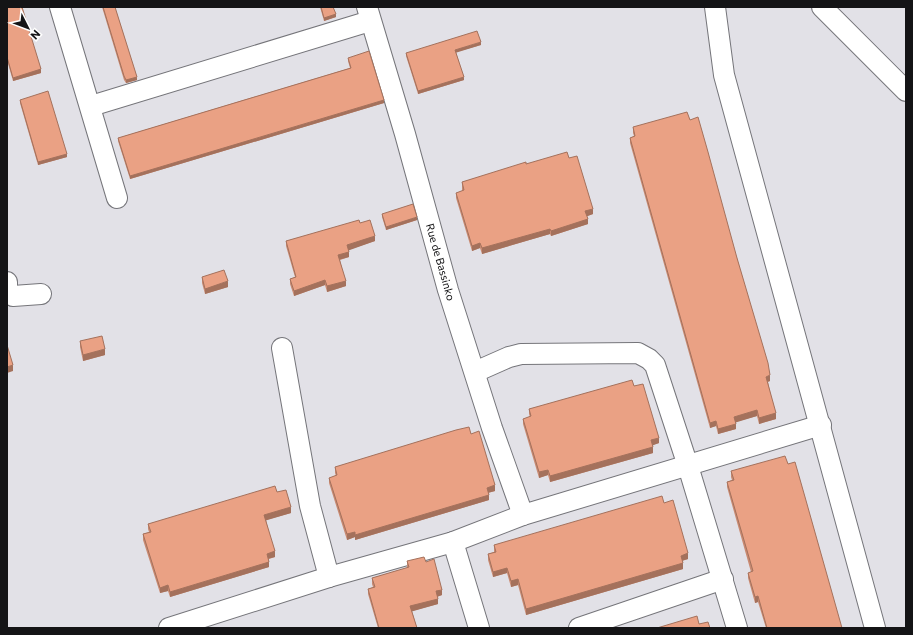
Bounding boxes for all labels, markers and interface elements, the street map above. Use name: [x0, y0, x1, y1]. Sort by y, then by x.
north arrow: [8, 8, 48, 48]
text: N: [28, 28, 43, 42]
street label: Rue de Bassinko: [424, 222, 458, 303]

